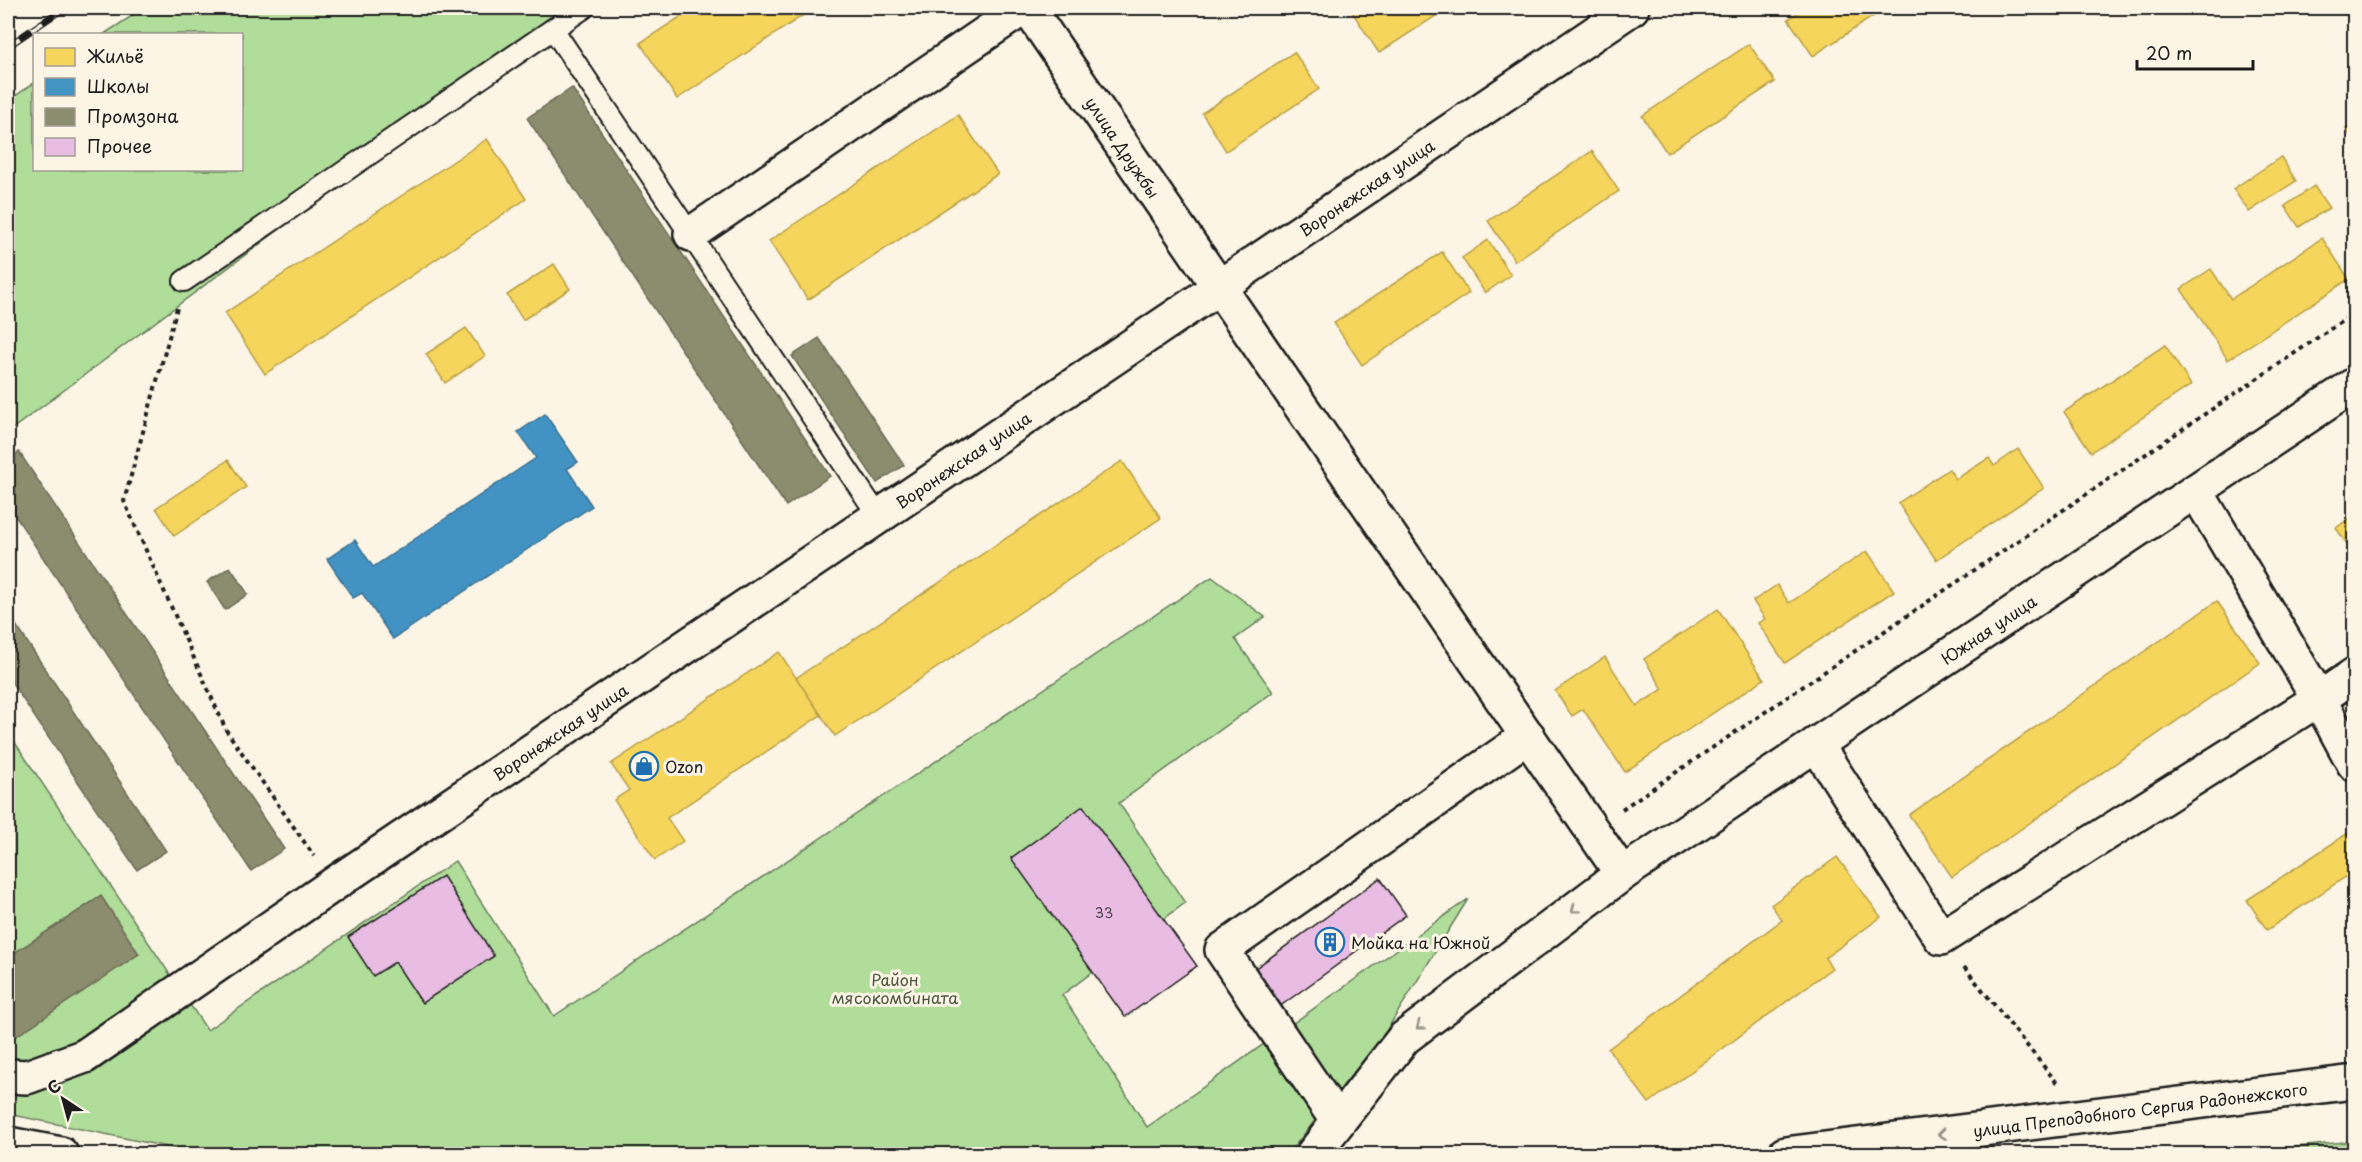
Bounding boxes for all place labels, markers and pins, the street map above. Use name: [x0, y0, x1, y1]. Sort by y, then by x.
shop icon: Ozon: [628, 750, 660, 782]
place label: Ozon: [665, 754, 703, 778]
building icon: Мойка на Южной: [1314, 926, 1346, 958]
place label: Мойка на Южной: [1351, 930, 1490, 954]

